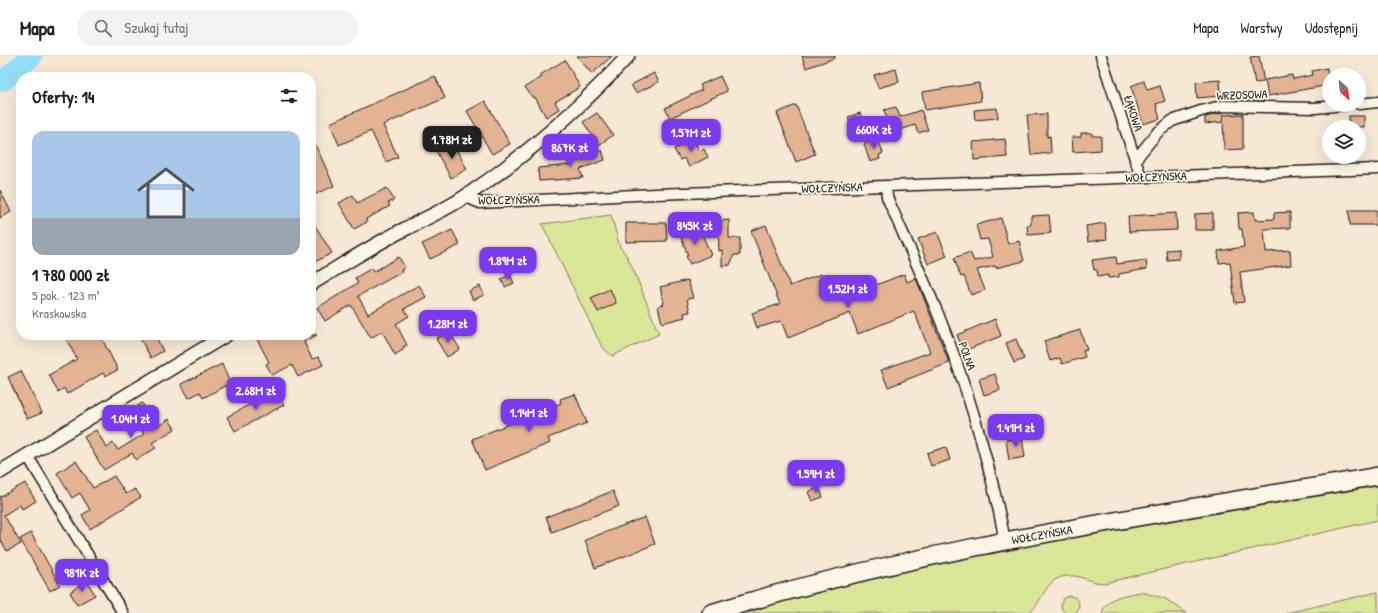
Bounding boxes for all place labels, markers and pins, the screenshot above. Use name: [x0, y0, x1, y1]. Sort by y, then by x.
pin: 660K zł: [837, 116, 911, 150]
pin: 1.57M zł: [650, 119, 732, 153]
pin: 1.78M zł: [411, 126, 493, 160]
pin: 867K zł: [533, 134, 607, 168]
pin: 845K zł: [658, 212, 732, 246]
pin: 1.89M zł: [467, 247, 549, 281]
pin: 1.52M zł: [807, 275, 889, 309]
pin: 1.28M zł: [407, 310, 489, 344]
pin: 2.68M zł: [215, 377, 297, 411]
pin: 1.14M zł: [488, 399, 570, 433]
pin: 1.04M zł: [90, 405, 172, 439]
pin: 1.41M zł: [975, 414, 1057, 448]
pin: 1.59M zł: [775, 460, 857, 494]
pin: 981K zł: [45, 559, 119, 593]

